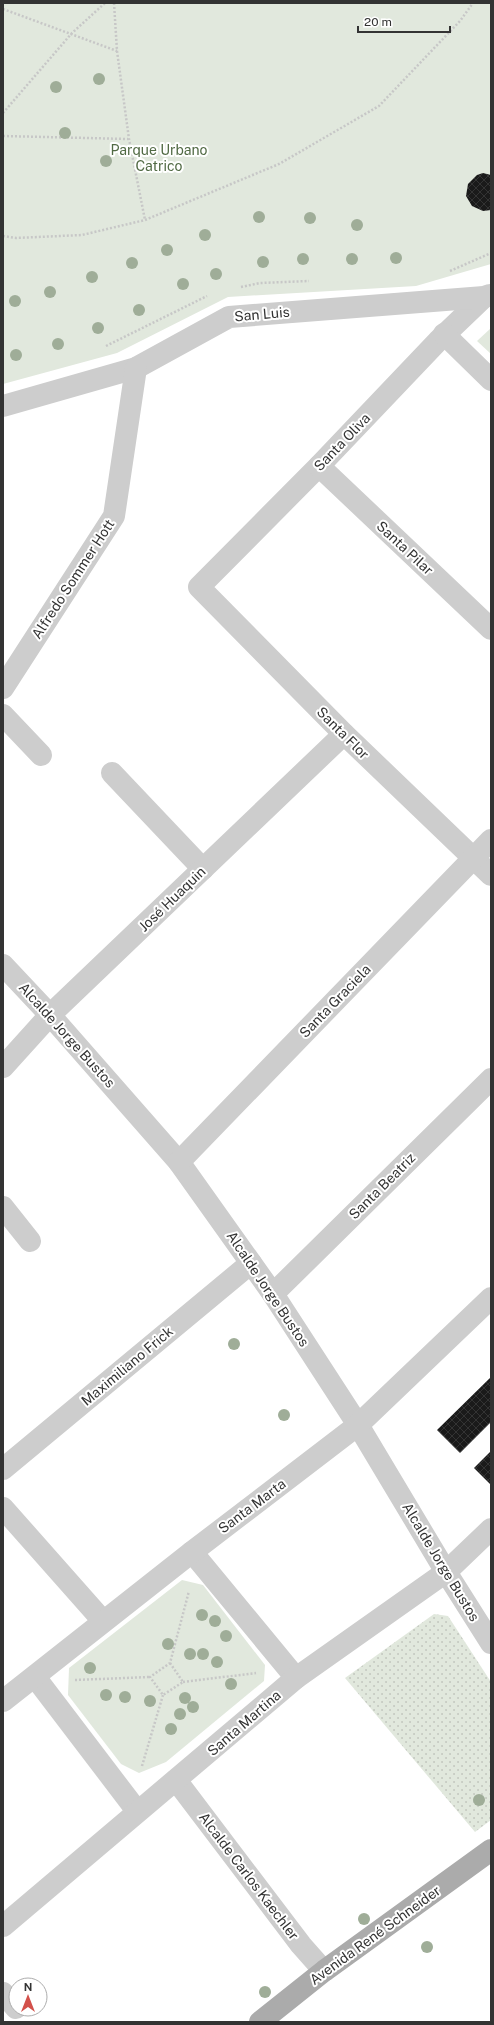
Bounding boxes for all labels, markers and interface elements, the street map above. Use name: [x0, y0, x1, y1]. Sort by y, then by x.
scale bar: [358, 8, 450, 34]
text: 20 m: [364, 15, 392, 29]
park label: Parque Urbano Catrico: [111, 142, 208, 174]
street label: San Luis: [234, 304, 290, 324]
street label: Santa Oliva: [311, 410, 373, 474]
street label: Alfredo Sommer Hott: [28, 516, 118, 642]
street label: Santa Pilar: [373, 518, 437, 578]
street label: Santa Flor: [314, 704, 372, 762]
street label: José Huaquin: [135, 863, 209, 935]
street label: Santa Graciela: [296, 961, 374, 1041]
street label: Alcalde Jorge Bustos: [16, 979, 118, 1091]
street label: Santa Beatriz: [346, 1149, 419, 1222]
street label: Alcalde Jorge Bustos: [223, 1228, 313, 1350]
street label: Maximiliano Frick: [78, 1323, 176, 1409]
street label: Santa Marta: [215, 1476, 289, 1536]
street label: Alcalde Jorge Bustos: [399, 1500, 483, 1624]
street label: Santa Martina: [204, 1687, 284, 1759]
street label: Alcalde Carlos Kaechler: [196, 1809, 302, 1943]
street label: Avenida René Schneider: [307, 1882, 443, 1988]
north arrow: [8, 1977, 48, 2017]
text: N: [24, 1981, 32, 1993]

